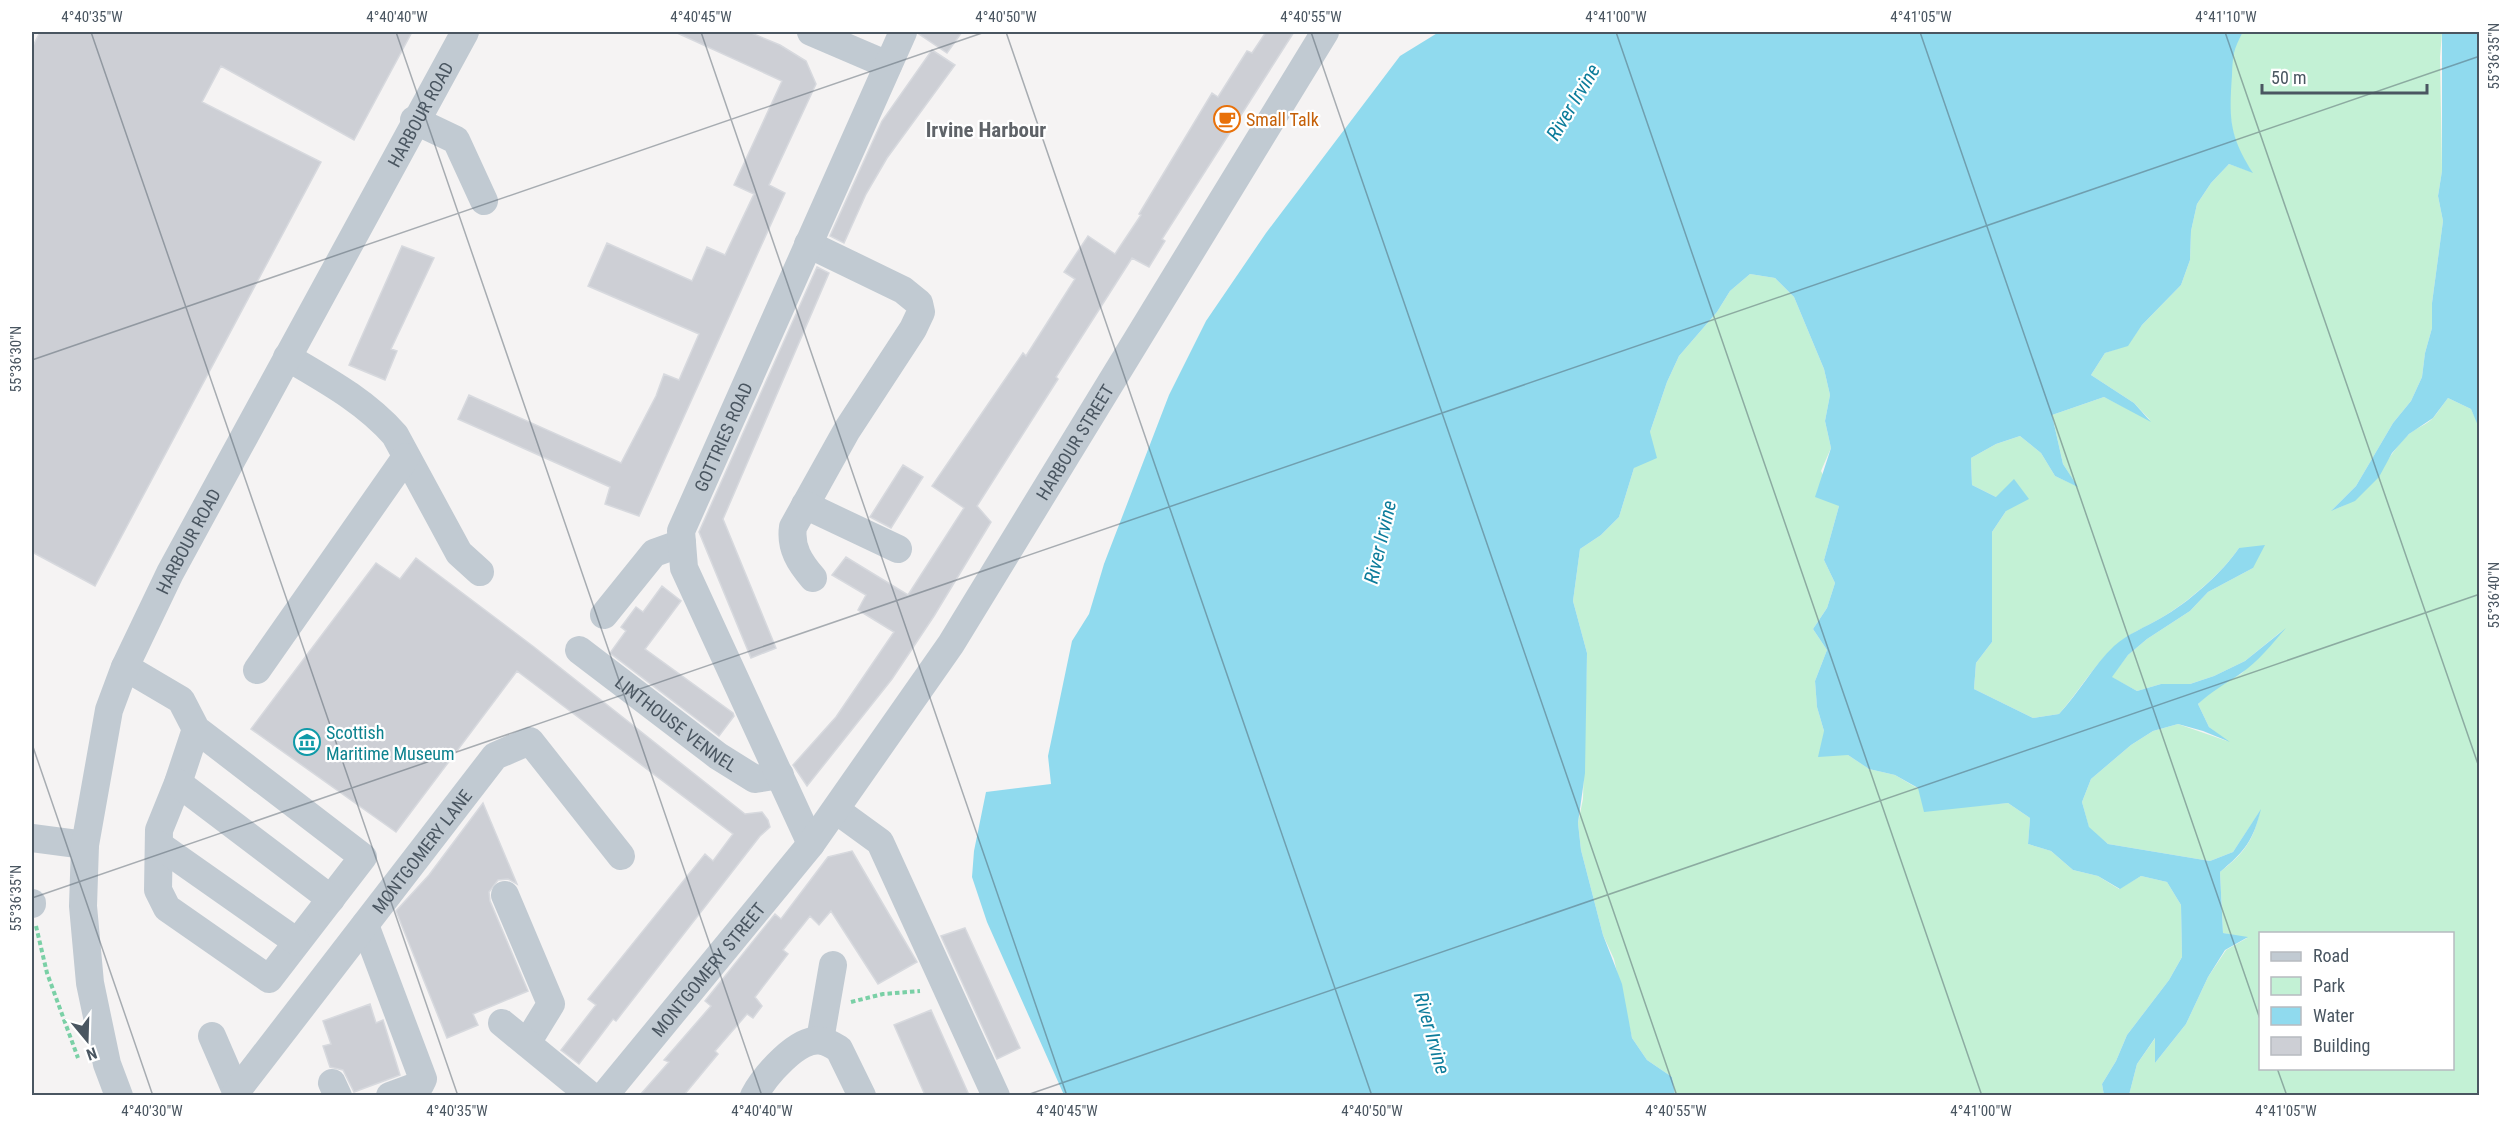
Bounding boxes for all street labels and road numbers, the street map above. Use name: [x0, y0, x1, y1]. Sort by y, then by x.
street label: HARBOUR ROAD: [383, 58, 457, 170]
street label: GOTTRIES ROAD: [689, 379, 756, 495]
street label: HARBOUR STREET: [1031, 380, 1118, 504]
street label: HARBOUR ROAD: [151, 485, 225, 597]
street label: LINTHOUSE VENNEL: [611, 671, 741, 776]
street label: MONTGOMERY LANE: [367, 785, 476, 917]
street label: MONTGOMERY STREET: [647, 898, 769, 1040]

